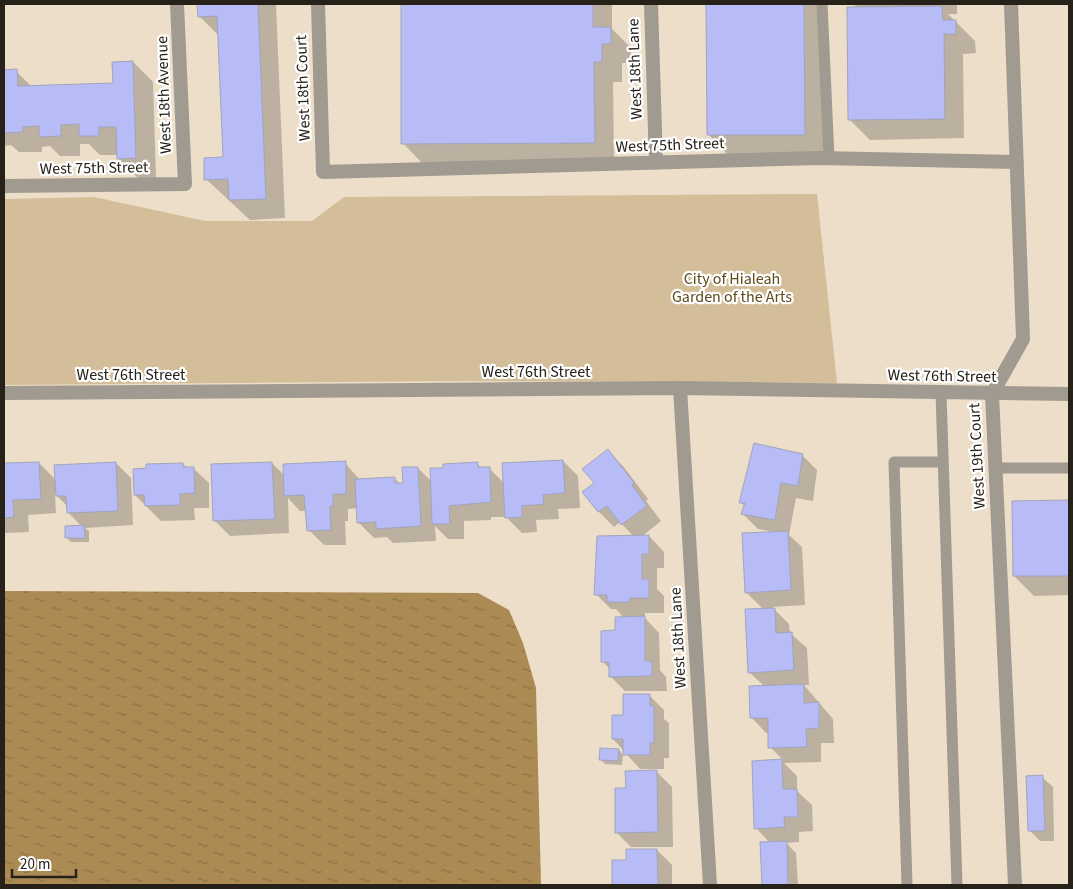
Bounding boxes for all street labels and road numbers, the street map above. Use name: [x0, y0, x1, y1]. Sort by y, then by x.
street label: West 18th Lane: [622, 18, 648, 120]
street label: West 18th Court: [290, 34, 316, 141]
street label: West 18th Avenue: [151, 36, 177, 154]
street label: West 75th Street: [615, 132, 725, 158]
street label: West 75th Street: [39, 156, 149, 180]
street label: West 76th Street: [482, 361, 591, 383]
street label: West 76th Street: [77, 364, 186, 386]
street label: West 76th Street: [887, 364, 997, 388]
street label: West 19th Court: [963, 402, 991, 510]
street label: West 18th Lane: [664, 587, 692, 689]

